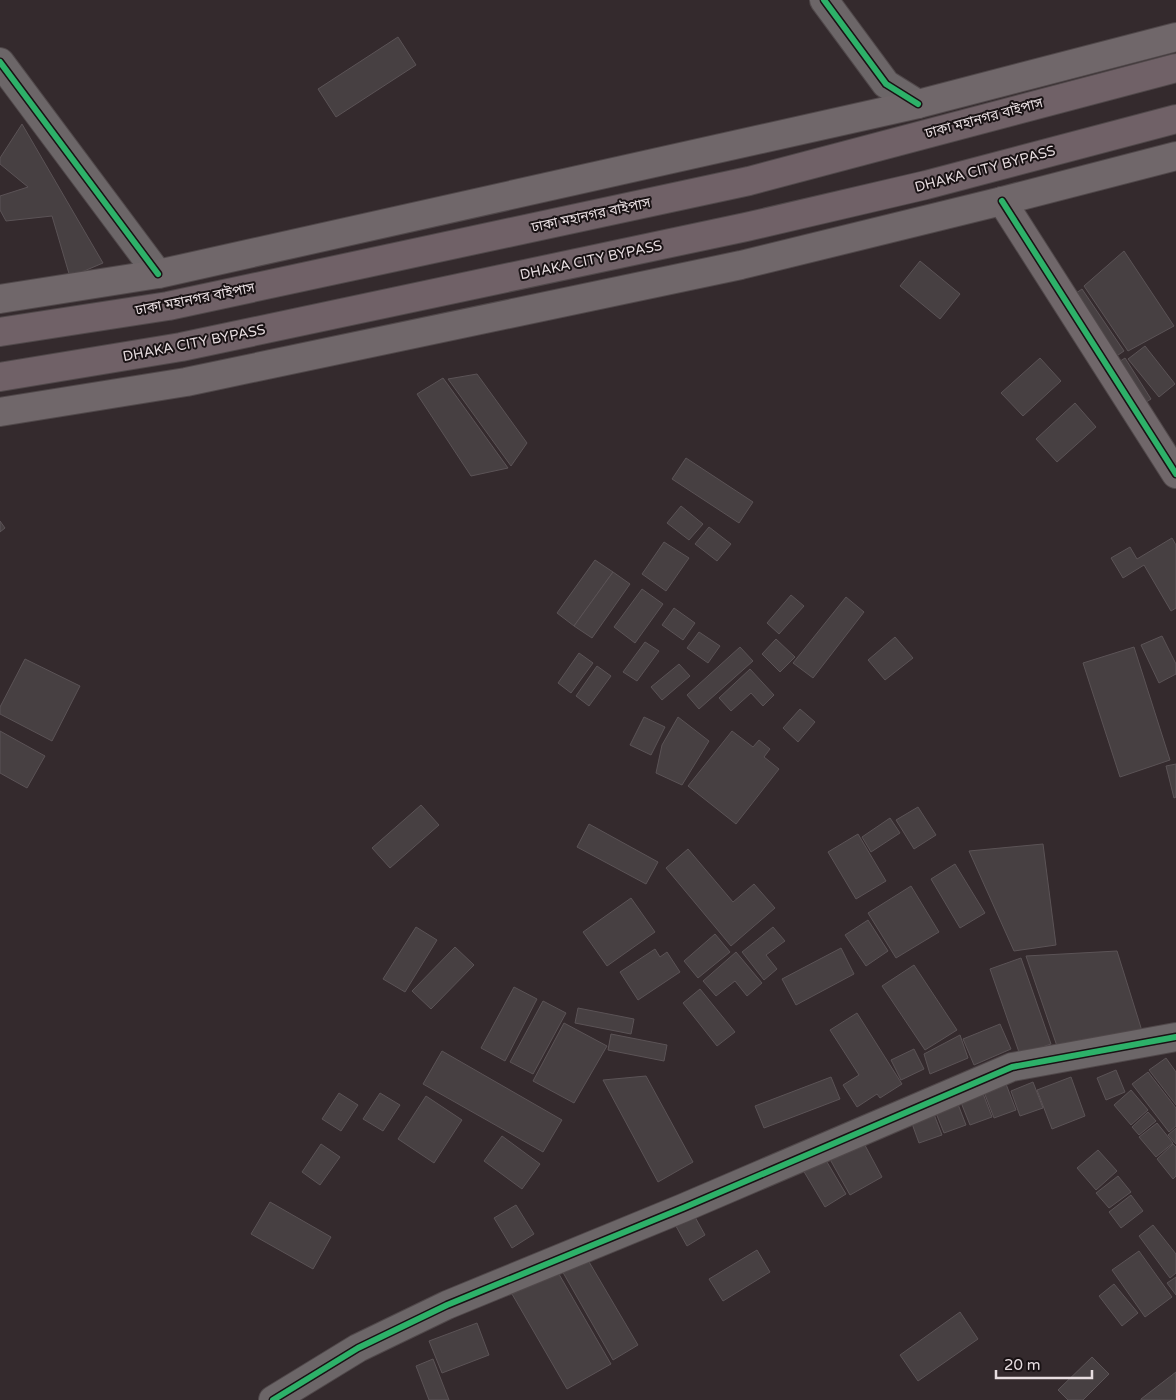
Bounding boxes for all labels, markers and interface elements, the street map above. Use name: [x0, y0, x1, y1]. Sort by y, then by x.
street label: ঢাকা মহানগর বাইপাস: [922, 94, 1045, 142]
street label: DHAKA CITY BYPASS: [913, 142, 1058, 196]
street label: ঢাকা মহানগর বাইপাস: [529, 194, 652, 236]
street label: DHAKA CITY BYPASS: [518, 237, 664, 283]
street label: ঢাকা মহানগর বাইপাস: [133, 279, 256, 319]
street label: DHAKA CITY BYPASS: [121, 321, 267, 365]
scale bar: [996, 1348, 1092, 1380]
text: 20 m: [1004, 1356, 1041, 1374]

